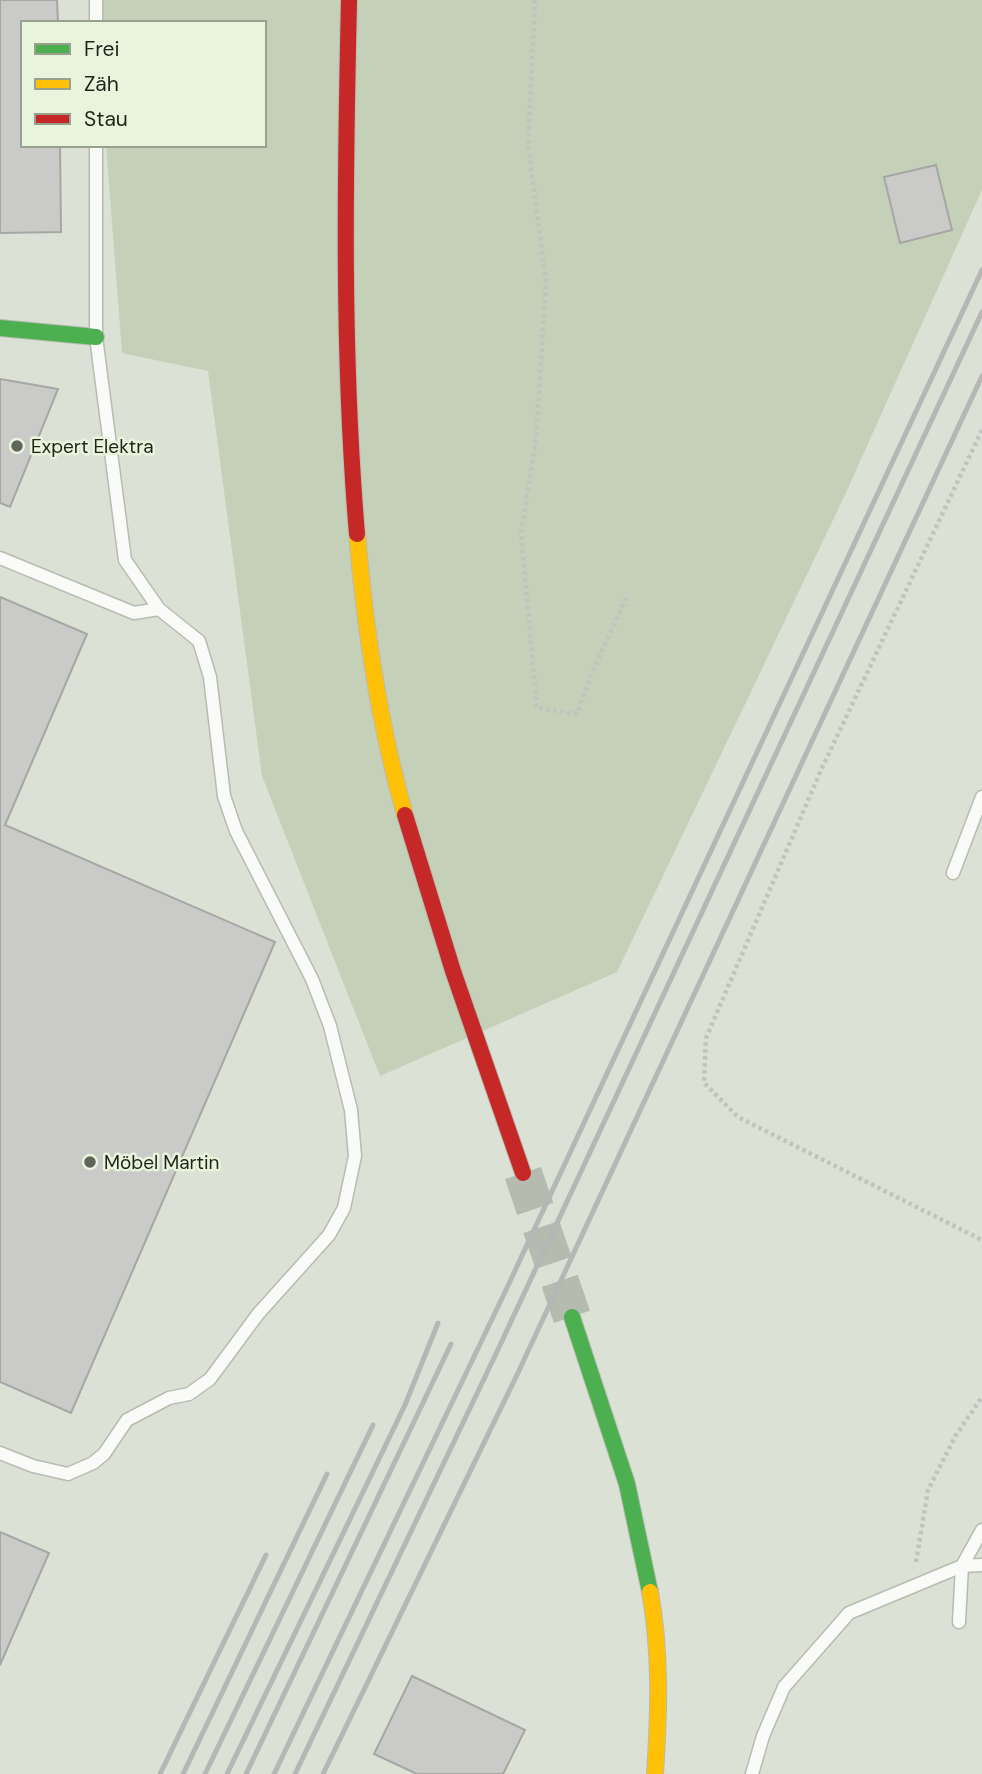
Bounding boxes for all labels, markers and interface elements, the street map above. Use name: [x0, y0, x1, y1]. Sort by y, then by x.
legend: [21, 21, 266, 147]
text: Frei: [84, 35, 120, 63]
text: Zäh: [84, 70, 119, 98]
text: Stau: [84, 105, 128, 133]
place label: Expert Elektra: [31, 434, 154, 459]
marker: Expert Elektra: [9, 438, 25, 454]
place label: Möbel Martin: [104, 1150, 219, 1175]
marker: Möbel Martin: [82, 1154, 98, 1170]

